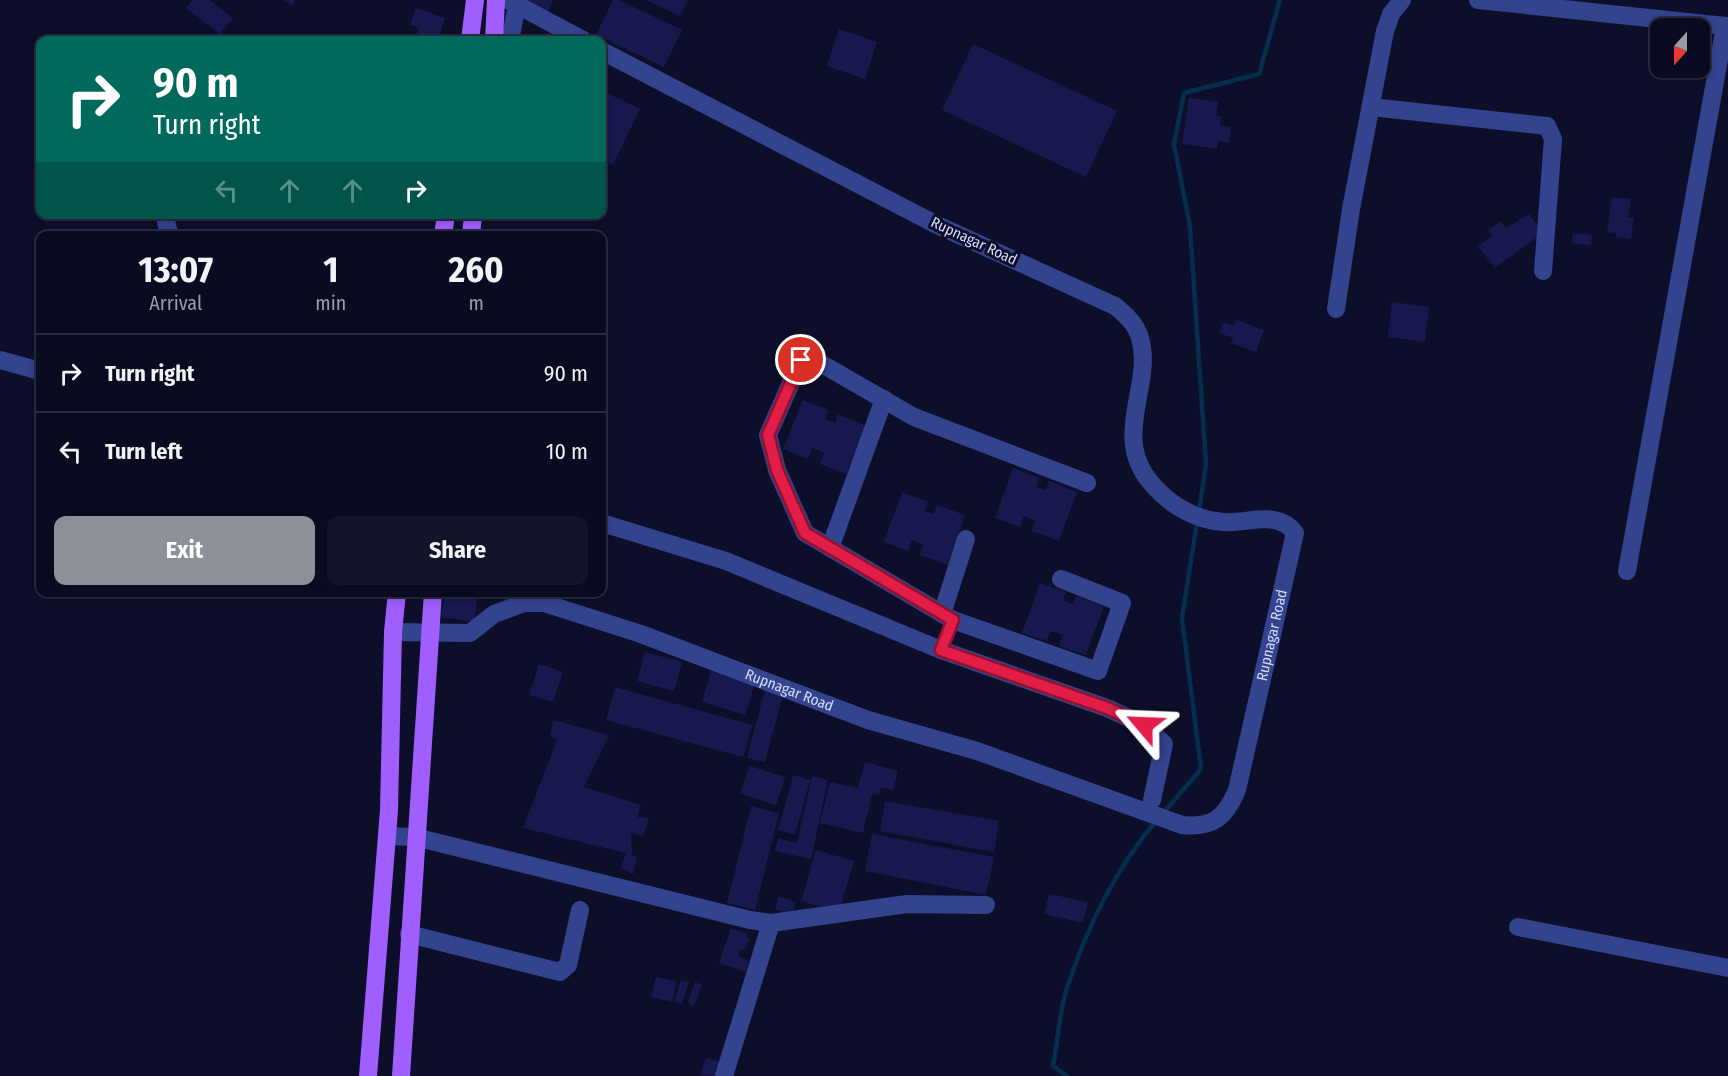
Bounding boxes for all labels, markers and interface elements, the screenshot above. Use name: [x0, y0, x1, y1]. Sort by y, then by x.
north arrow: [1650, 18, 1710, 78]
map controls: [1650, 18, 1710, 78]
text: 90 m: [153, 58, 238, 108]
icon: right: [54, 60, 132, 138]
text: Turn right: [153, 109, 261, 141]
icon: left: [210, 174, 243, 207]
icon: ahead: [273, 174, 306, 207]
icon: ahead: [336, 174, 369, 207]
icon: right: [399, 174, 432, 207]
street label: Rupnagar Road: [928, 213, 1020, 269]
text: 13:07: [138, 248, 213, 292]
text: 1: [323, 248, 338, 292]
text: 260: [449, 248, 504, 292]
text: Arrival: [149, 291, 202, 315]
text: min: [315, 291, 346, 315]
text: m: [468, 291, 484, 315]
pin: [775, 334, 826, 385]
icon: arrive: [784, 343, 817, 376]
icon: right: [54, 357, 87, 390]
text: Turn right: [105, 360, 194, 387]
text: 90 m: [544, 360, 588, 387]
icon: left: [54, 435, 87, 468]
text: Turn left: [105, 438, 183, 465]
text: 10 m: [546, 438, 588, 465]
button: Exit: [54, 516, 315, 585]
button: Share: [327, 516, 588, 585]
street label: Rupnagar Road: [1253, 588, 1291, 683]
street label: Rupnagar Road: [743, 665, 836, 715]
position arrow: [1112, 693, 1176, 757]

